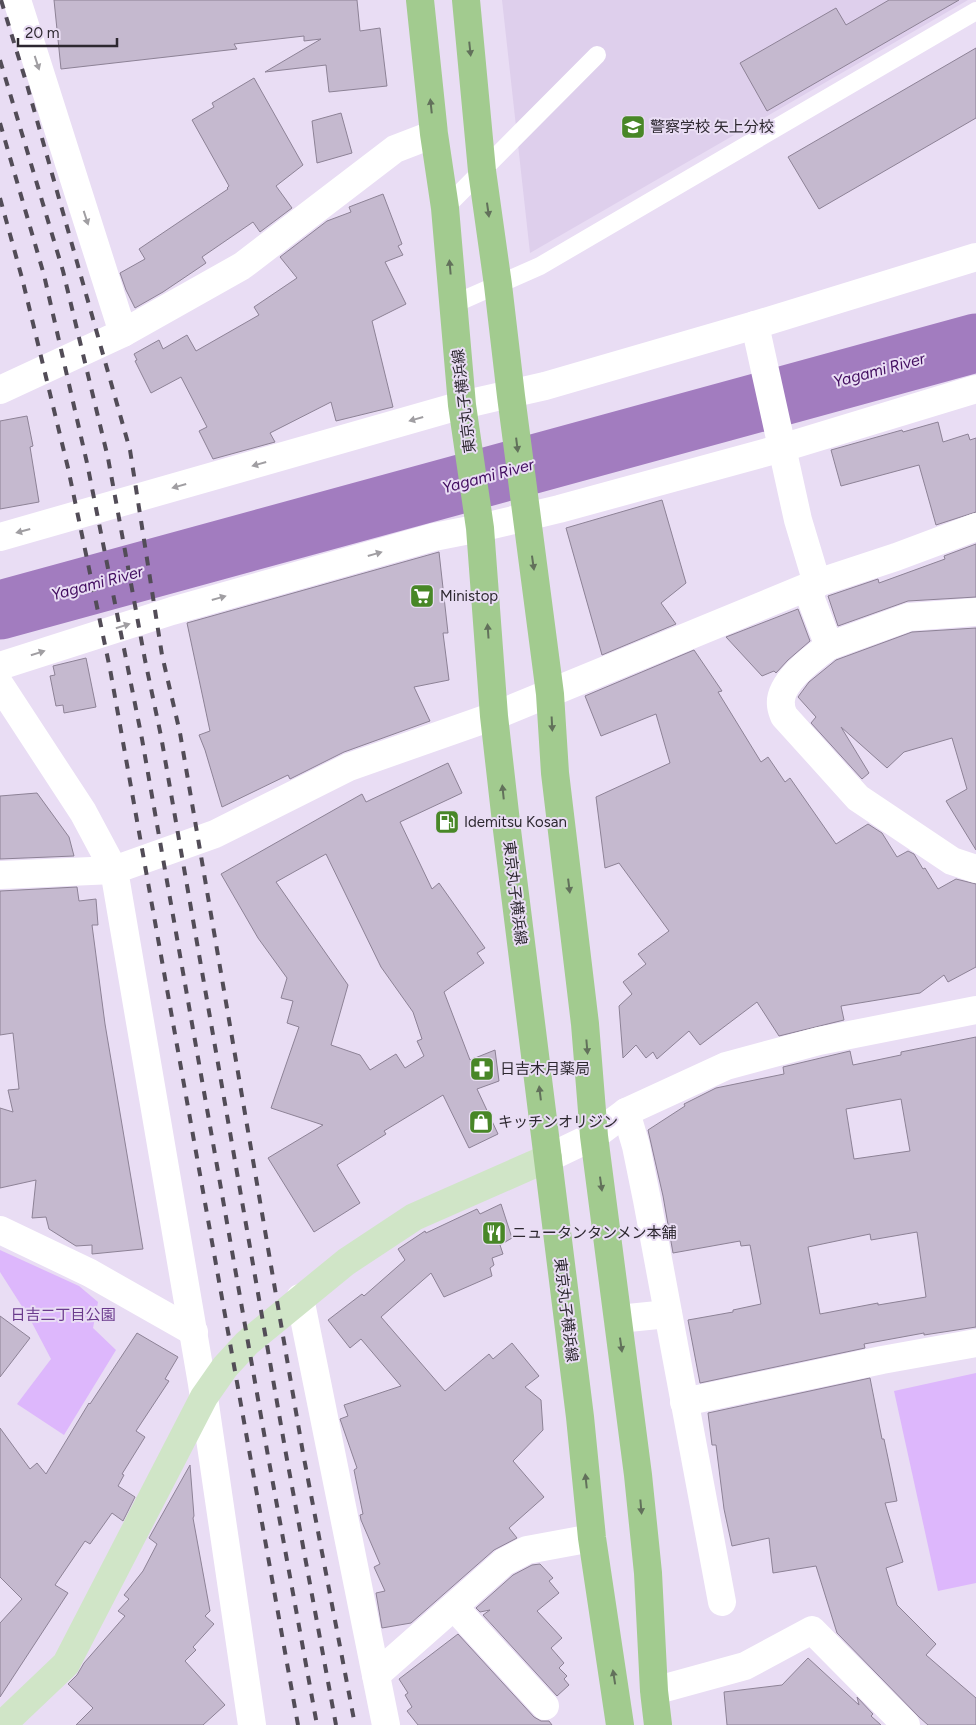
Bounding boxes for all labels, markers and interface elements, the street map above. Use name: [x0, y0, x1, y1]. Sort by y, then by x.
scale bar: [18, 15, 116, 47]
text: 20 m: [25, 24, 59, 42]
one-way arrow: [467, 41, 475, 57]
one-way arrow: [33, 56, 41, 71]
one-way arrow: [427, 97, 435, 113]
school or university icon: 警察学校 矢上分校: [620, 114, 646, 140]
place label: 警察学校 矢上分校: [650, 118, 774, 136]
one-way arrow: [484, 202, 492, 218]
one-way arrow: [83, 211, 91, 226]
one-way arrow: [446, 259, 454, 275]
street label: 東京丸子横浜線: [449, 348, 479, 454]
water label: Yagami River: [831, 348, 928, 391]
one-way arrow: [408, 416, 423, 424]
one-way arrow: [514, 437, 522, 453]
water label: Yagami River: [440, 454, 537, 497]
one-way arrow: [252, 460, 267, 468]
one-way arrow: [172, 482, 187, 490]
one-way arrow: [16, 528, 31, 536]
one-way arrow: [367, 550, 382, 558]
one-way arrow: [529, 555, 537, 571]
water label: Yagami River: [49, 561, 146, 604]
supermarket icon: Ministop: [409, 583, 435, 609]
place label: Ministop: [440, 587, 498, 605]
one-way arrow: [211, 594, 226, 602]
one-way arrow: [115, 622, 130, 630]
one-way arrow: [484, 622, 492, 638]
one-way arrow: [31, 649, 46, 657]
one-way arrow: [548, 716, 556, 732]
one-way arrow: [499, 784, 507, 800]
fuel station icon: Idemitsu Kosan: [434, 809, 460, 835]
place label: Idemitsu Kosan: [464, 813, 567, 831]
street label: 東京丸子横浜線: [500, 840, 530, 946]
one-way arrow: [565, 878, 573, 894]
one-way arrow: [583, 1039, 591, 1055]
pharmacy icon: 日吉木月薬局: [469, 1056, 495, 1082]
place label: 日吉木月薬局: [500, 1060, 590, 1078]
one-way arrow: [536, 1084, 544, 1100]
shop icon: キッチンオリジン: [468, 1109, 494, 1135]
place label: キッチンオリジン: [498, 1113, 618, 1131]
one-way arrow: [597, 1176, 605, 1192]
restaurant icon: ニュータンタンメン本舗: [481, 1220, 507, 1246]
place label: ニュータンタンメン本舗: [512, 1224, 677, 1242]
street label: 東京丸子横浜線: [551, 1257, 581, 1363]
park label: 日吉二丁目公園: [10, 1306, 116, 1324]
one-way arrow: [618, 1338, 626, 1354]
one-way arrow: [582, 1473, 590, 1489]
one-way arrow: [637, 1499, 645, 1515]
one-way arrow: [609, 1668, 617, 1684]

